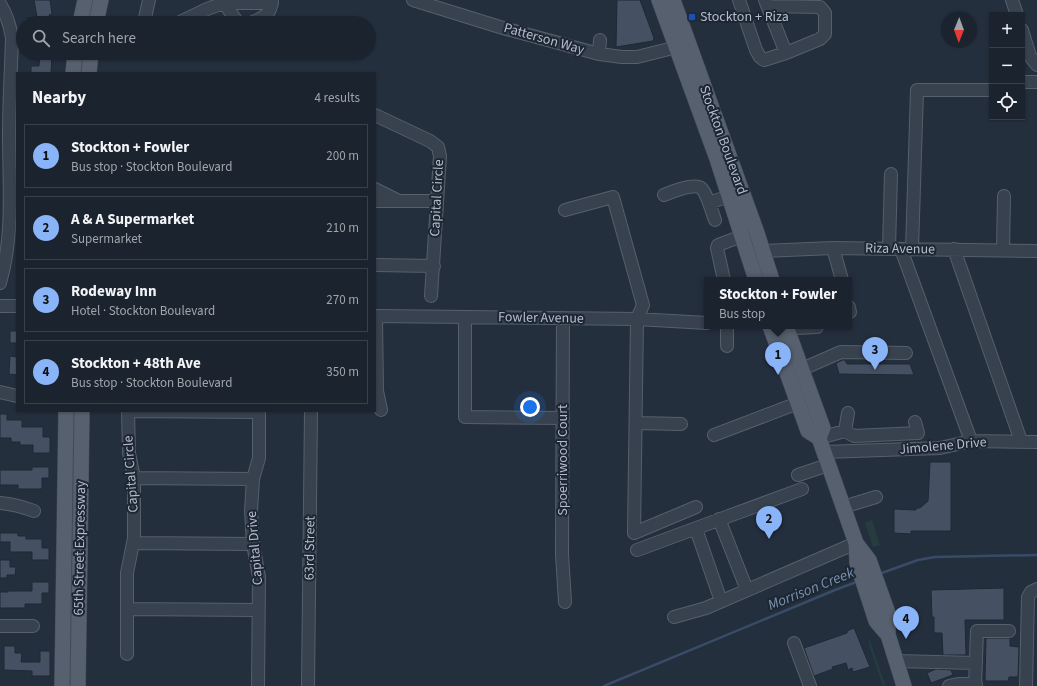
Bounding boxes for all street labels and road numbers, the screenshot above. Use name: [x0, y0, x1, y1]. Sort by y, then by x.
street label: Patterson Way: [501, 18, 587, 60]
street label: Stockton Boulevard: [694, 83, 752, 197]
street label: Capital Circle: [425, 159, 449, 237]
street label: Riza Avenue: [865, 238, 935, 260]
street label: Fowler Avenue: [498, 307, 584, 329]
street label: Spoerriwood Court: [553, 404, 573, 516]
street label: Jimolene Drive: [898, 432, 988, 460]
street label: Capital Circle: [118, 435, 144, 513]
street label: 65th Street Expressway: [69, 480, 91, 616]
street label: Capital Drive: [242, 510, 268, 586]
street label: 63rd Street: [299, 515, 321, 580]

